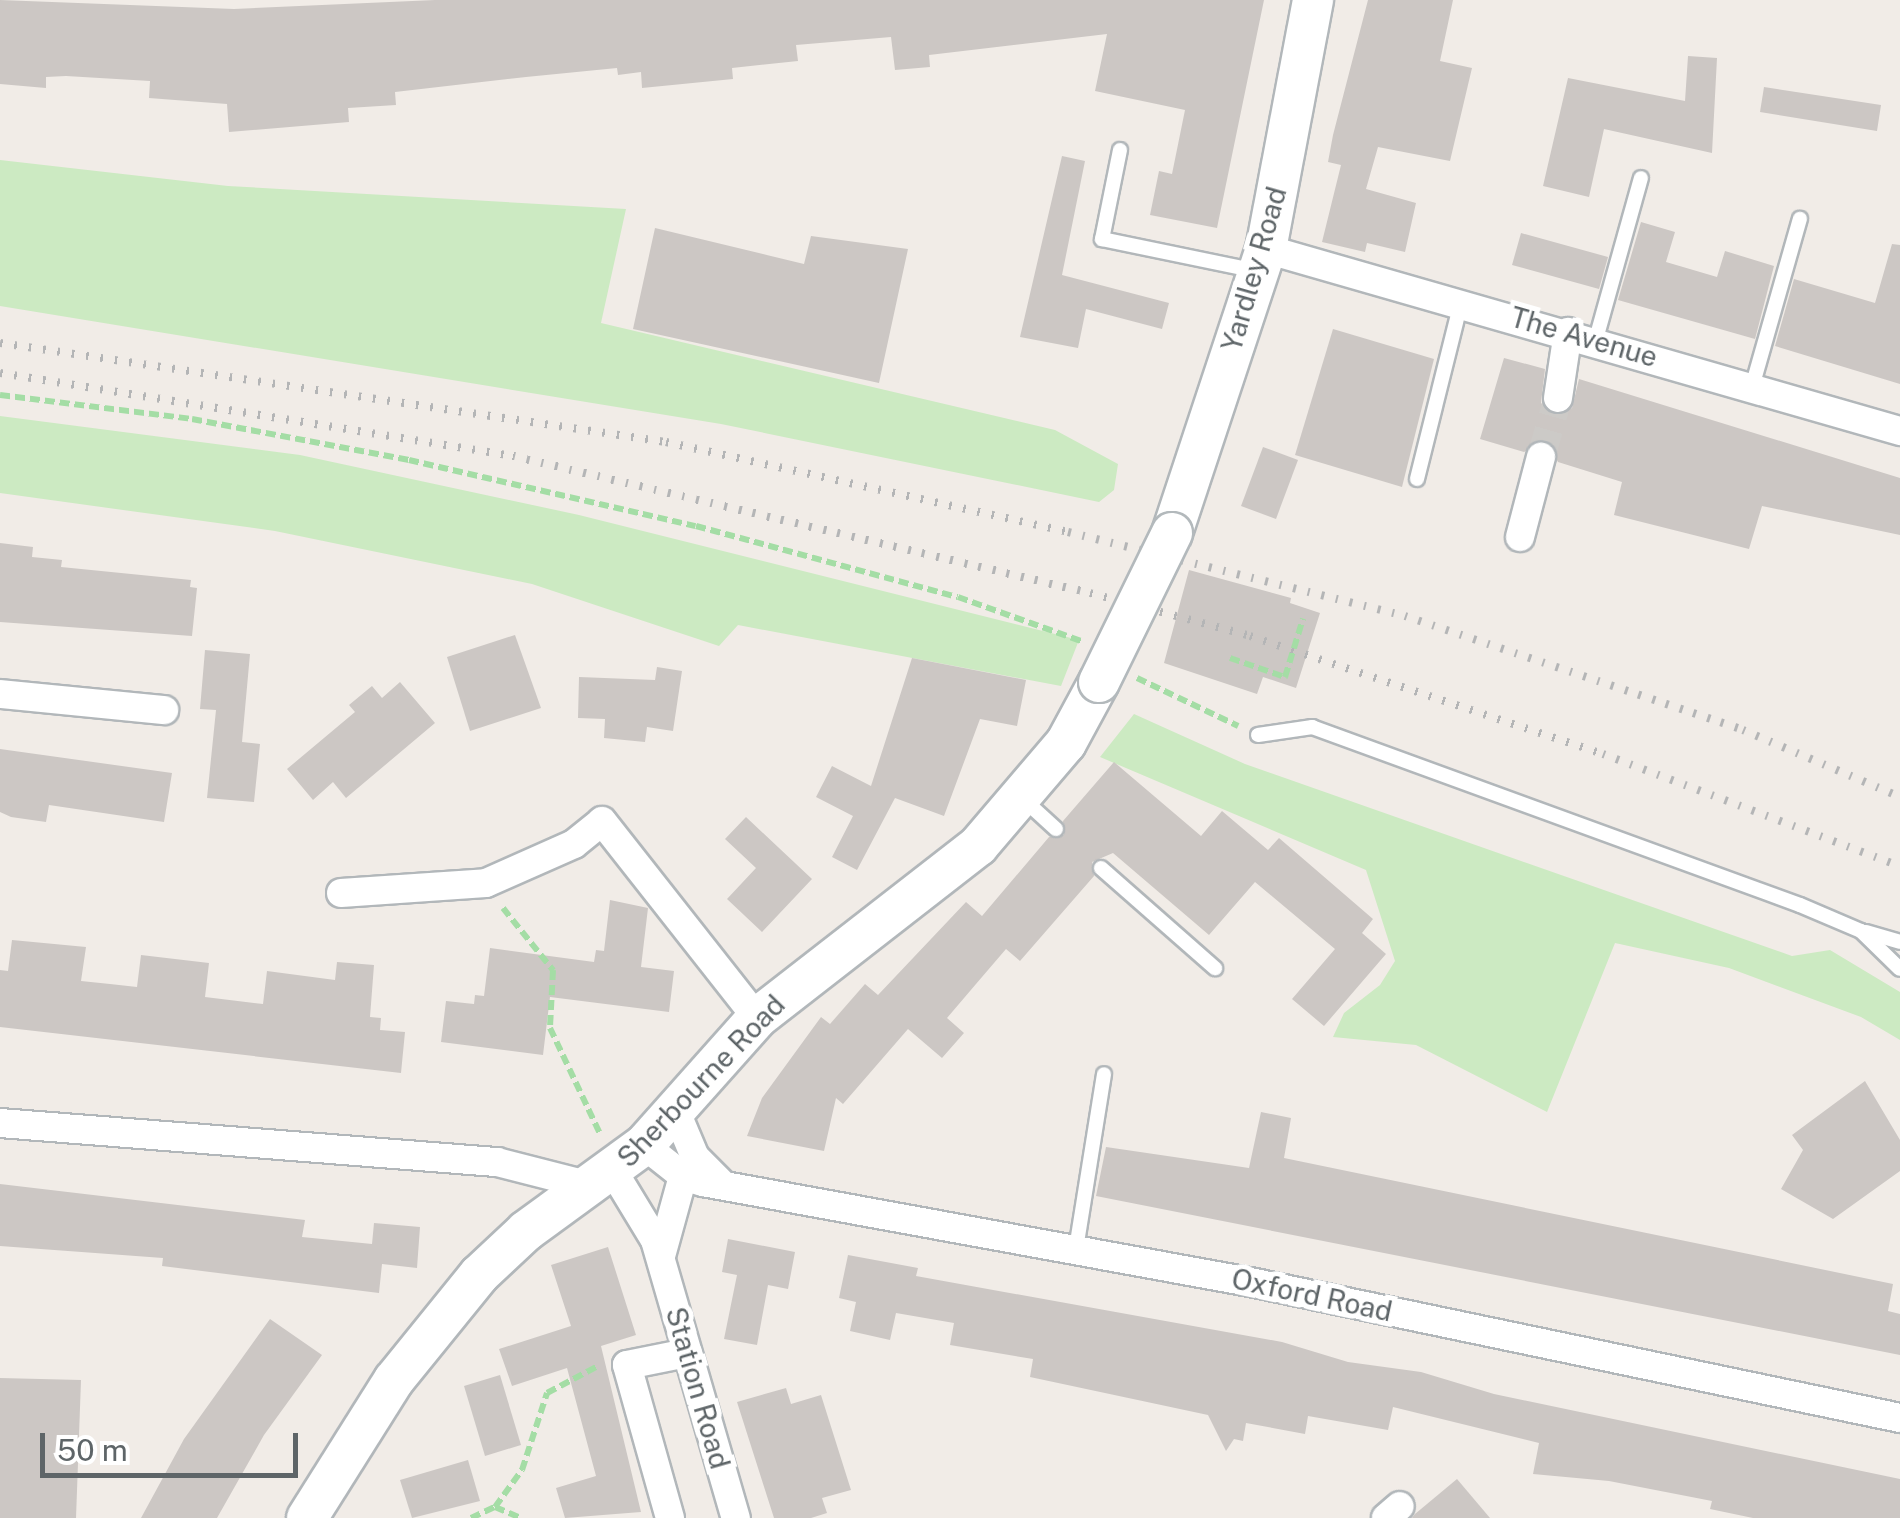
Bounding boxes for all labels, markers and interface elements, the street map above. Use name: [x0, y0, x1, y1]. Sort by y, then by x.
street label: Yardley Road: [1214, 183, 1294, 355]
street label: The Avenue: [1507, 300, 1661, 374]
street label: Sherbourne Road: [610, 988, 792, 1174]
street label: Oxford Road: [1229, 1262, 1395, 1328]
street label: Station Road: [659, 1303, 737, 1473]
scale bar: [45, 1413, 302, 1475]
text: 50 m: [57, 1432, 128, 1468]

